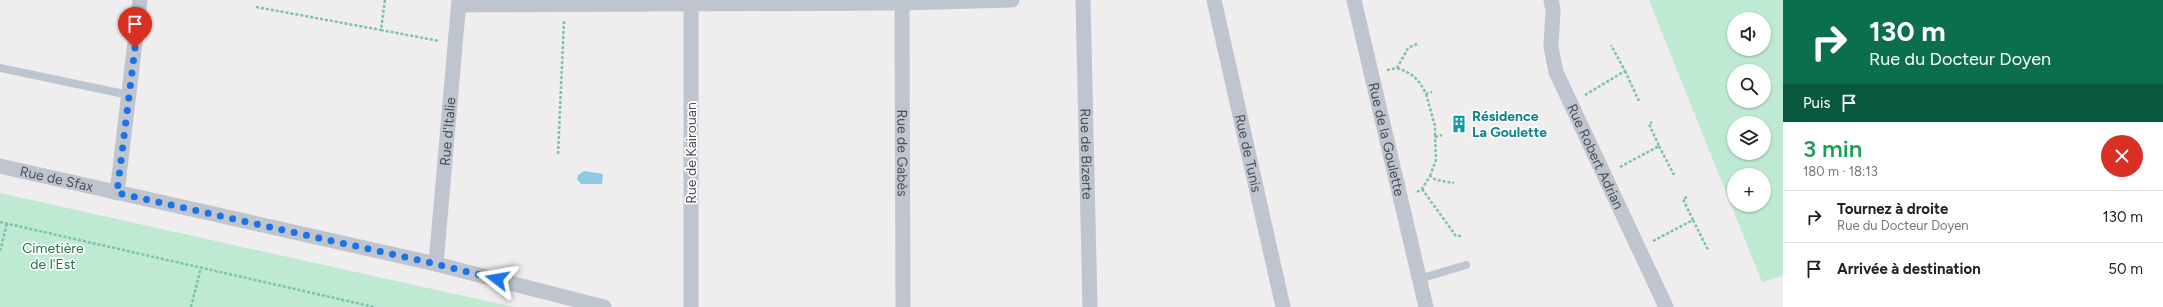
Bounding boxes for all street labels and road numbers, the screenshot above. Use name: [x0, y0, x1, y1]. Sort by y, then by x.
street label: Rue de la Goulette: [1365, 81, 1408, 198]
street label: Rue d'Italie: [437, 96, 460, 167]
street label: Rue Robert Adrian: [1563, 101, 1627, 212]
street label: Rue de Kairouan: [683, 102, 700, 204]
street label: Rue de Bizerte: [1076, 108, 1096, 200]
street label: Rue de Gabès: [893, 109, 911, 197]
street label: Rue de Tunis: [1231, 113, 1265, 194]
street label: Rue de Sfax: [18, 163, 95, 196]

